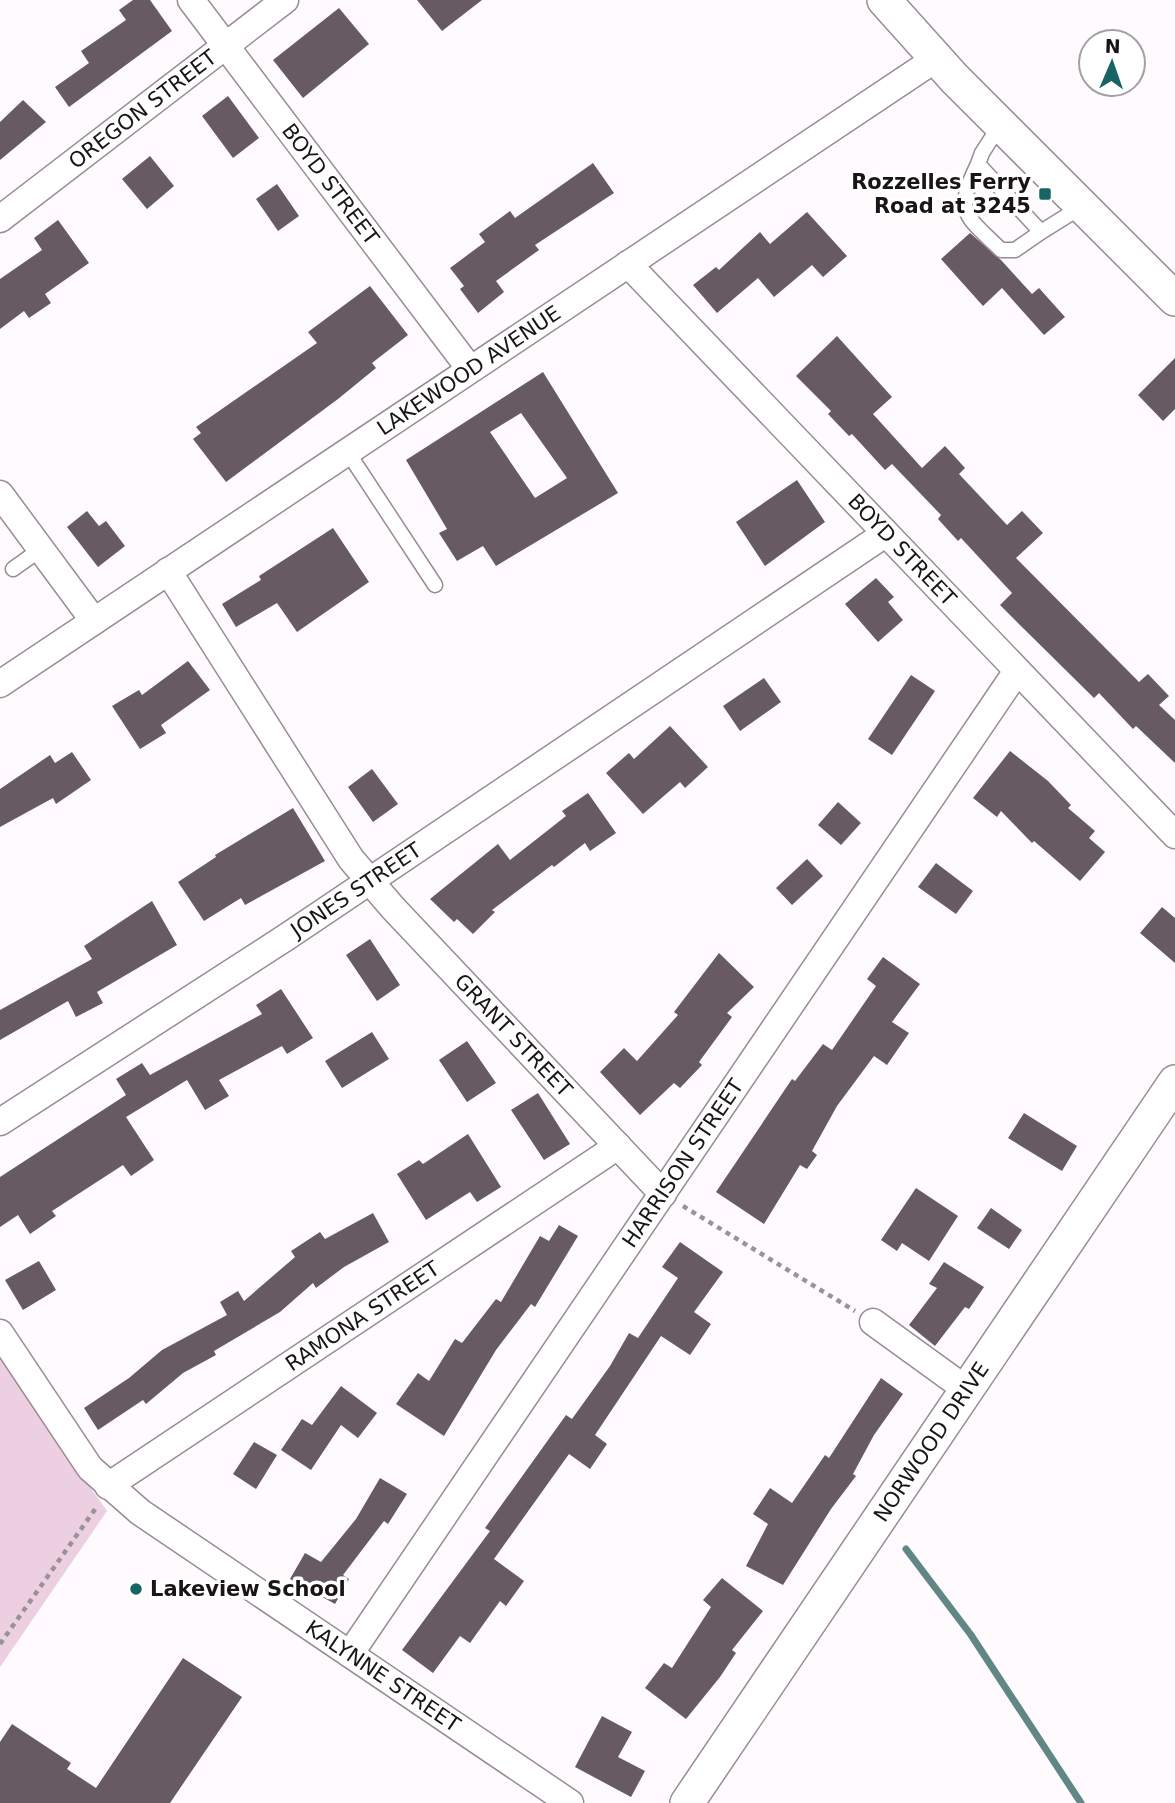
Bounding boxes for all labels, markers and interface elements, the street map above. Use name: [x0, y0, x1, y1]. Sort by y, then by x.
north arrow: [1077, 28, 1147, 98]
text: N: [1104, 35, 1121, 57]
street label: OREGON STREET: [64, 45, 221, 174]
street label: BOYD STREET: [277, 119, 384, 250]
place label: Rozzelles Ferry Road at 3245: [851, 170, 1031, 218]
marker: Rozzelles Ferry Road at 3245: [1037, 186, 1053, 202]
street label: LAKEWOOD AVENUE: [373, 301, 565, 440]
street label: BOYD STREET: [843, 489, 961, 611]
street label: JONES STREET: [285, 838, 426, 944]
street label: GRANT STREET: [450, 969, 577, 1102]
street label: HARRISON STREET: [617, 1074, 749, 1252]
street label: RAMONA STREET: [281, 1256, 444, 1376]
street label: NORWOOD DRIVE: [869, 1358, 994, 1526]
place label: Lakeview School: [150, 1577, 346, 1601]
marker: Lakeview School: [128, 1581, 144, 1597]
street label: KALYNNE STREET: [301, 1616, 465, 1737]

